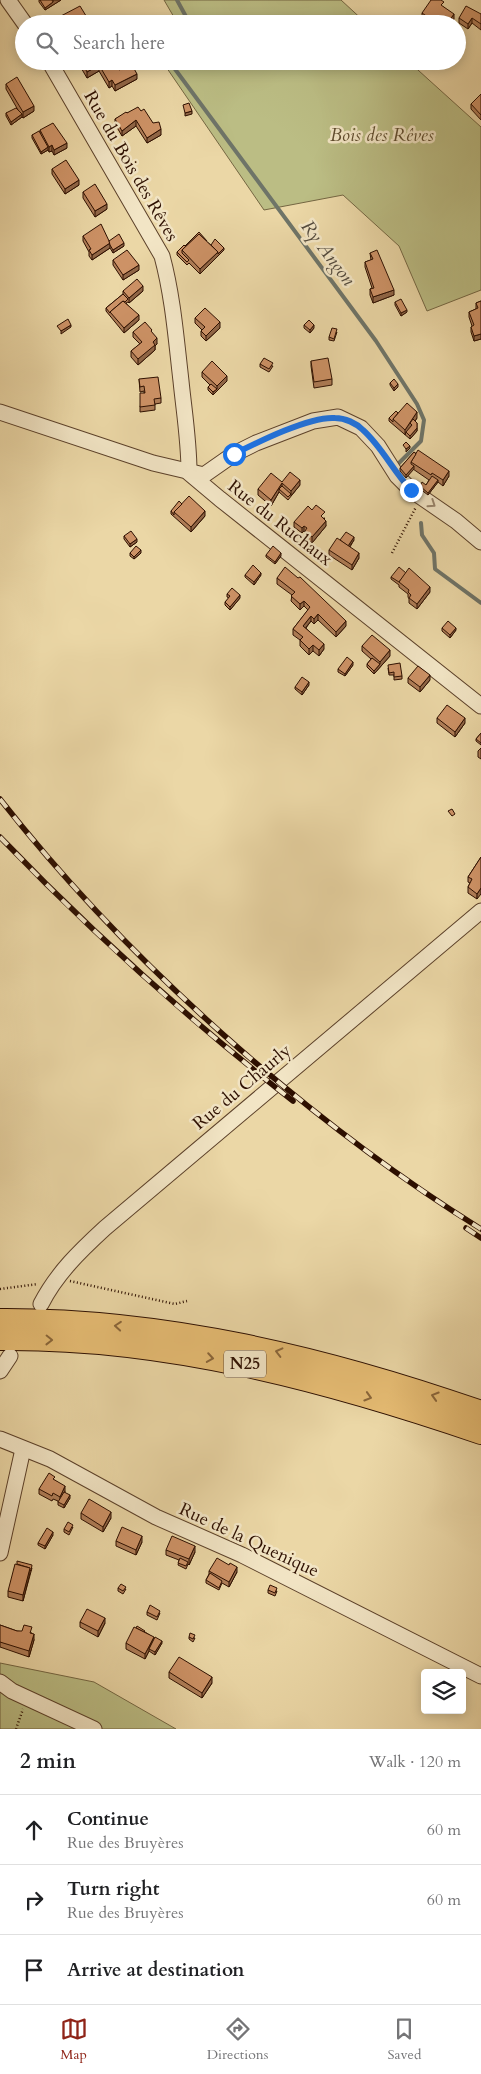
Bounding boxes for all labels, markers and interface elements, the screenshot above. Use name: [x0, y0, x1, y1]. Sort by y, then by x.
search box: [15, 15, 466, 70]
icon: search: [33, 29, 61, 57]
text: Search here: [73, 30, 165, 56]
street label: Rue du Bois des Rêves: [78, 86, 184, 246]
park label: Bois des Rêves: [330, 123, 434, 148]
water label: Ry Angon: [295, 215, 362, 292]
route start: [223, 443, 246, 466]
street label: Rue du Ruchaux: [222, 474, 338, 572]
route end: [400, 479, 423, 502]
one-way arrow: [426, 498, 435, 507]
street label: Rue du Chaurly: [187, 1038, 297, 1136]
one-way arrow: [114, 1321, 122, 1332]
one-way arrow: [45, 1335, 53, 1345]
one-way arrow: [274, 1347, 283, 1358]
road number: N25: [224, 1350, 266, 1378]
one-way arrow: [206, 1353, 214, 1363]
one-way arrow: [363, 1391, 371, 1401]
one-way arrow: [431, 1392, 439, 1402]
street label: Rue de la Quenique: [175, 1497, 323, 1583]
map controls: [421, 1669, 466, 1714]
button: layers: [421, 1669, 466, 1714]
text: 2 min: [20, 1747, 76, 1776]
text: Walk · 120 m: [369, 1751, 461, 1773]
text: Continue: [67, 1806, 149, 1832]
icon: ahead: [20, 1816, 48, 1844]
text: 60 m: [427, 1819, 461, 1841]
text: Rue des Bruyères: [67, 1832, 184, 1854]
text: Turn right: [67, 1876, 159, 1902]
icon: right: [20, 1886, 48, 1914]
text: 60 m: [427, 1889, 461, 1911]
text: Rue des Bruyères: [67, 1902, 184, 1924]
icon: arrive: [20, 1956, 48, 1984]
text: Arrive at destination: [67, 1957, 244, 1983]
tab: Map: [60, 2015, 88, 2064]
tab: Directions: [207, 2015, 268, 2064]
tab: Saved: [387, 2015, 421, 2064]

